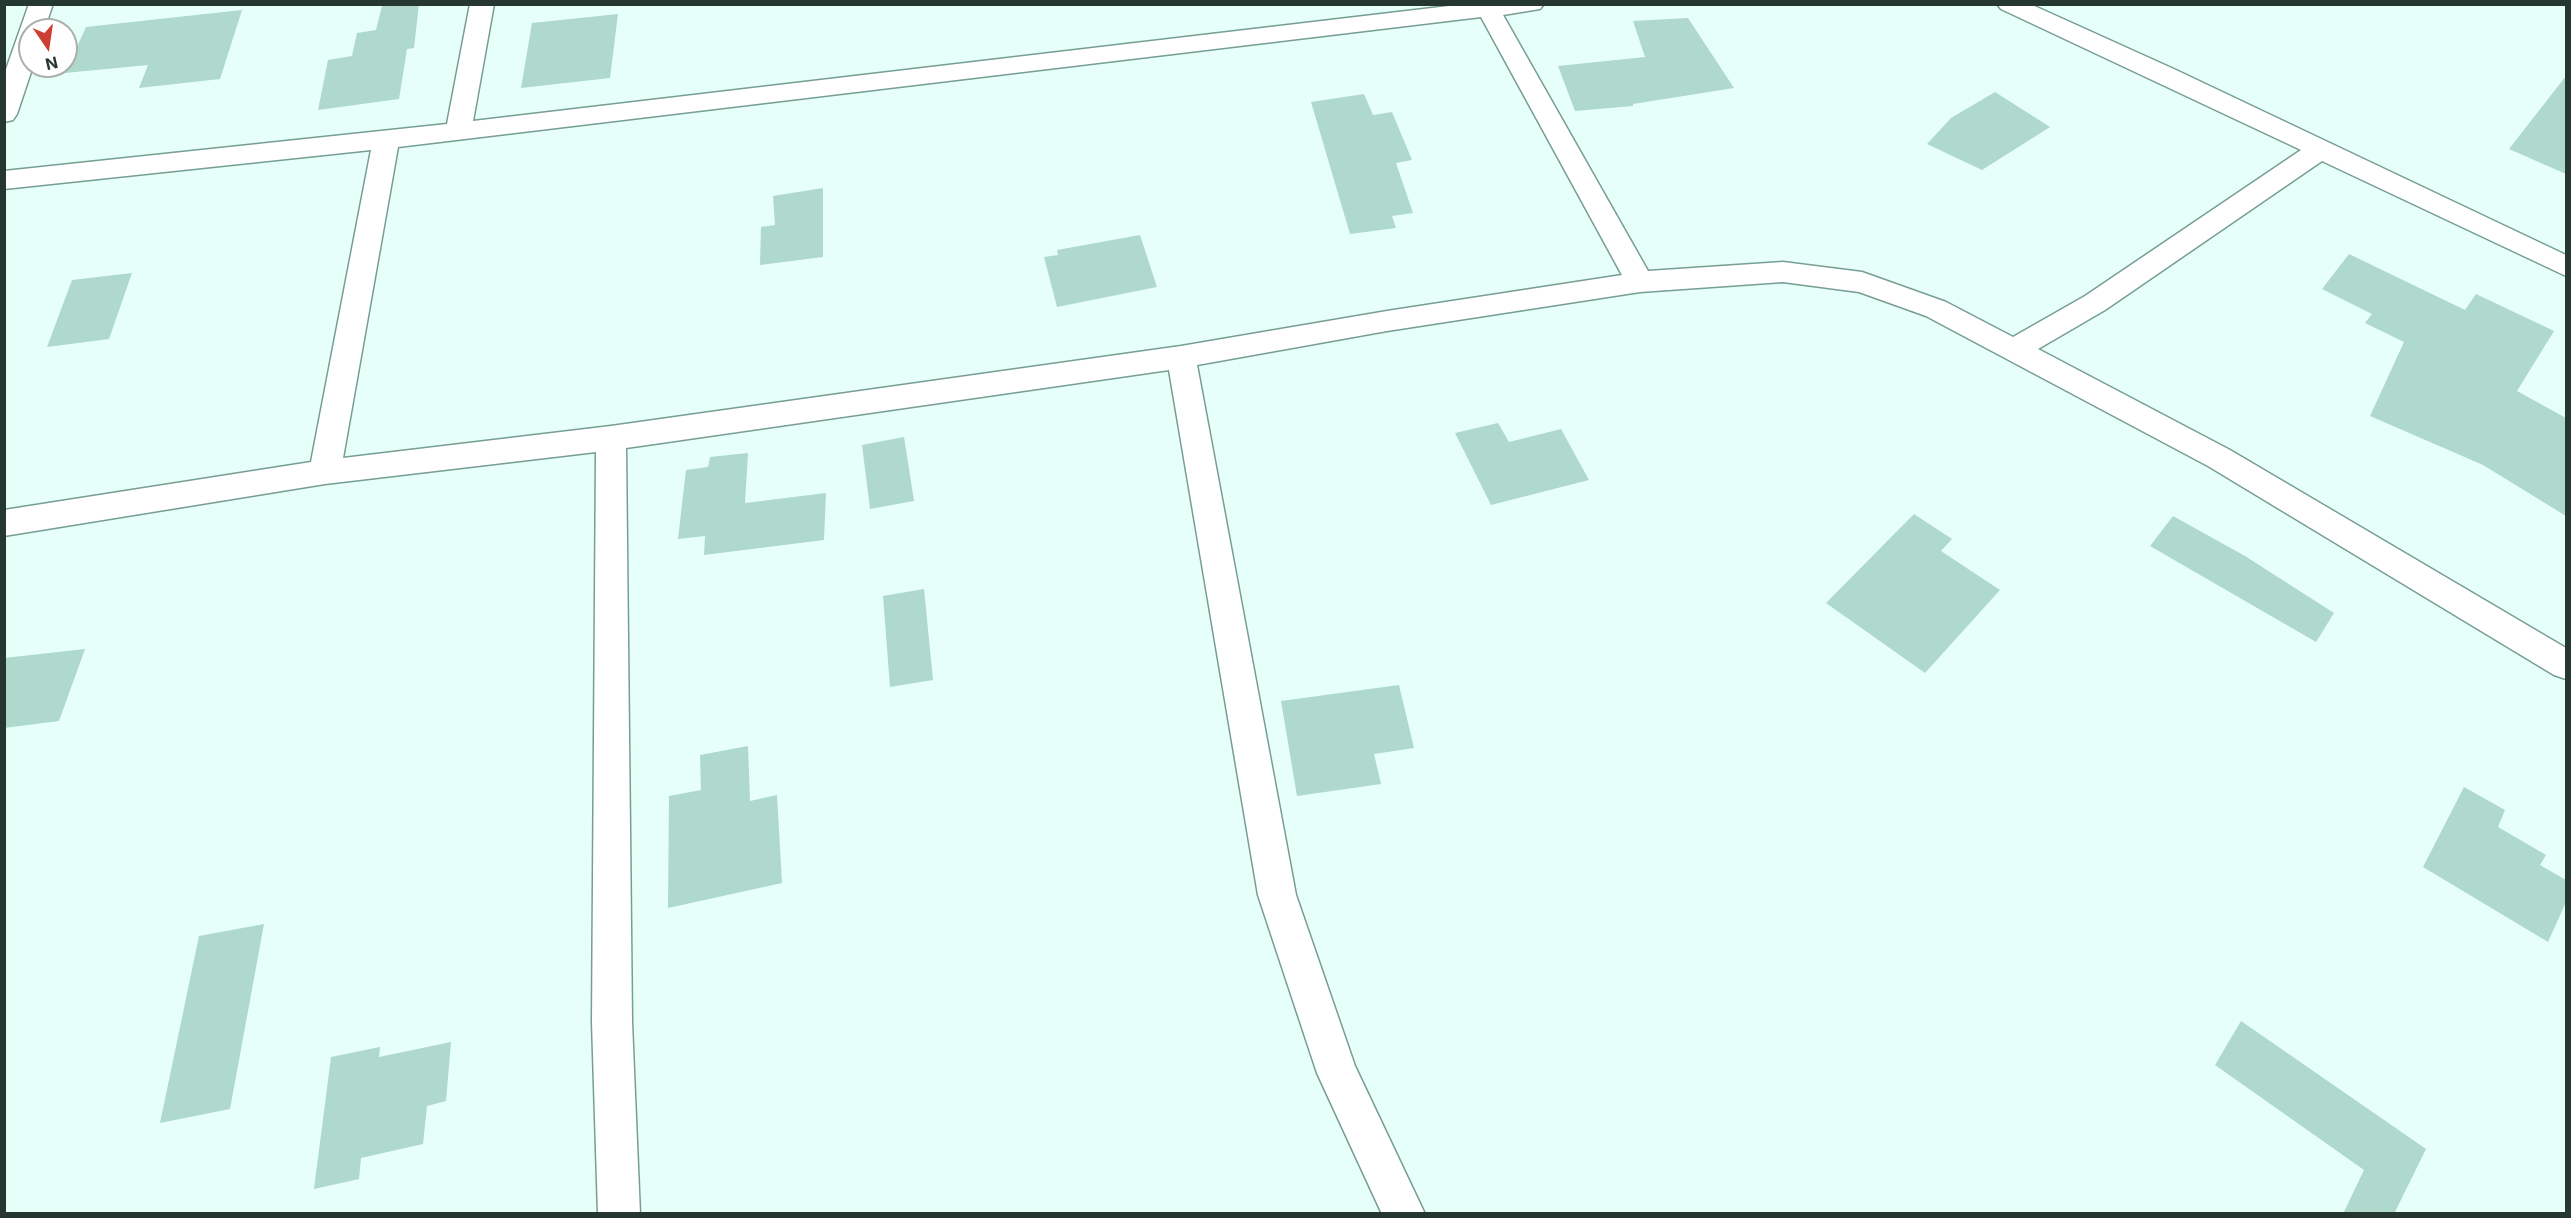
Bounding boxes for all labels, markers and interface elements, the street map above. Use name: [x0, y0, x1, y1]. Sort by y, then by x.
north arrow: [18, 18, 78, 78]
text: N: [43, 52, 60, 75]

